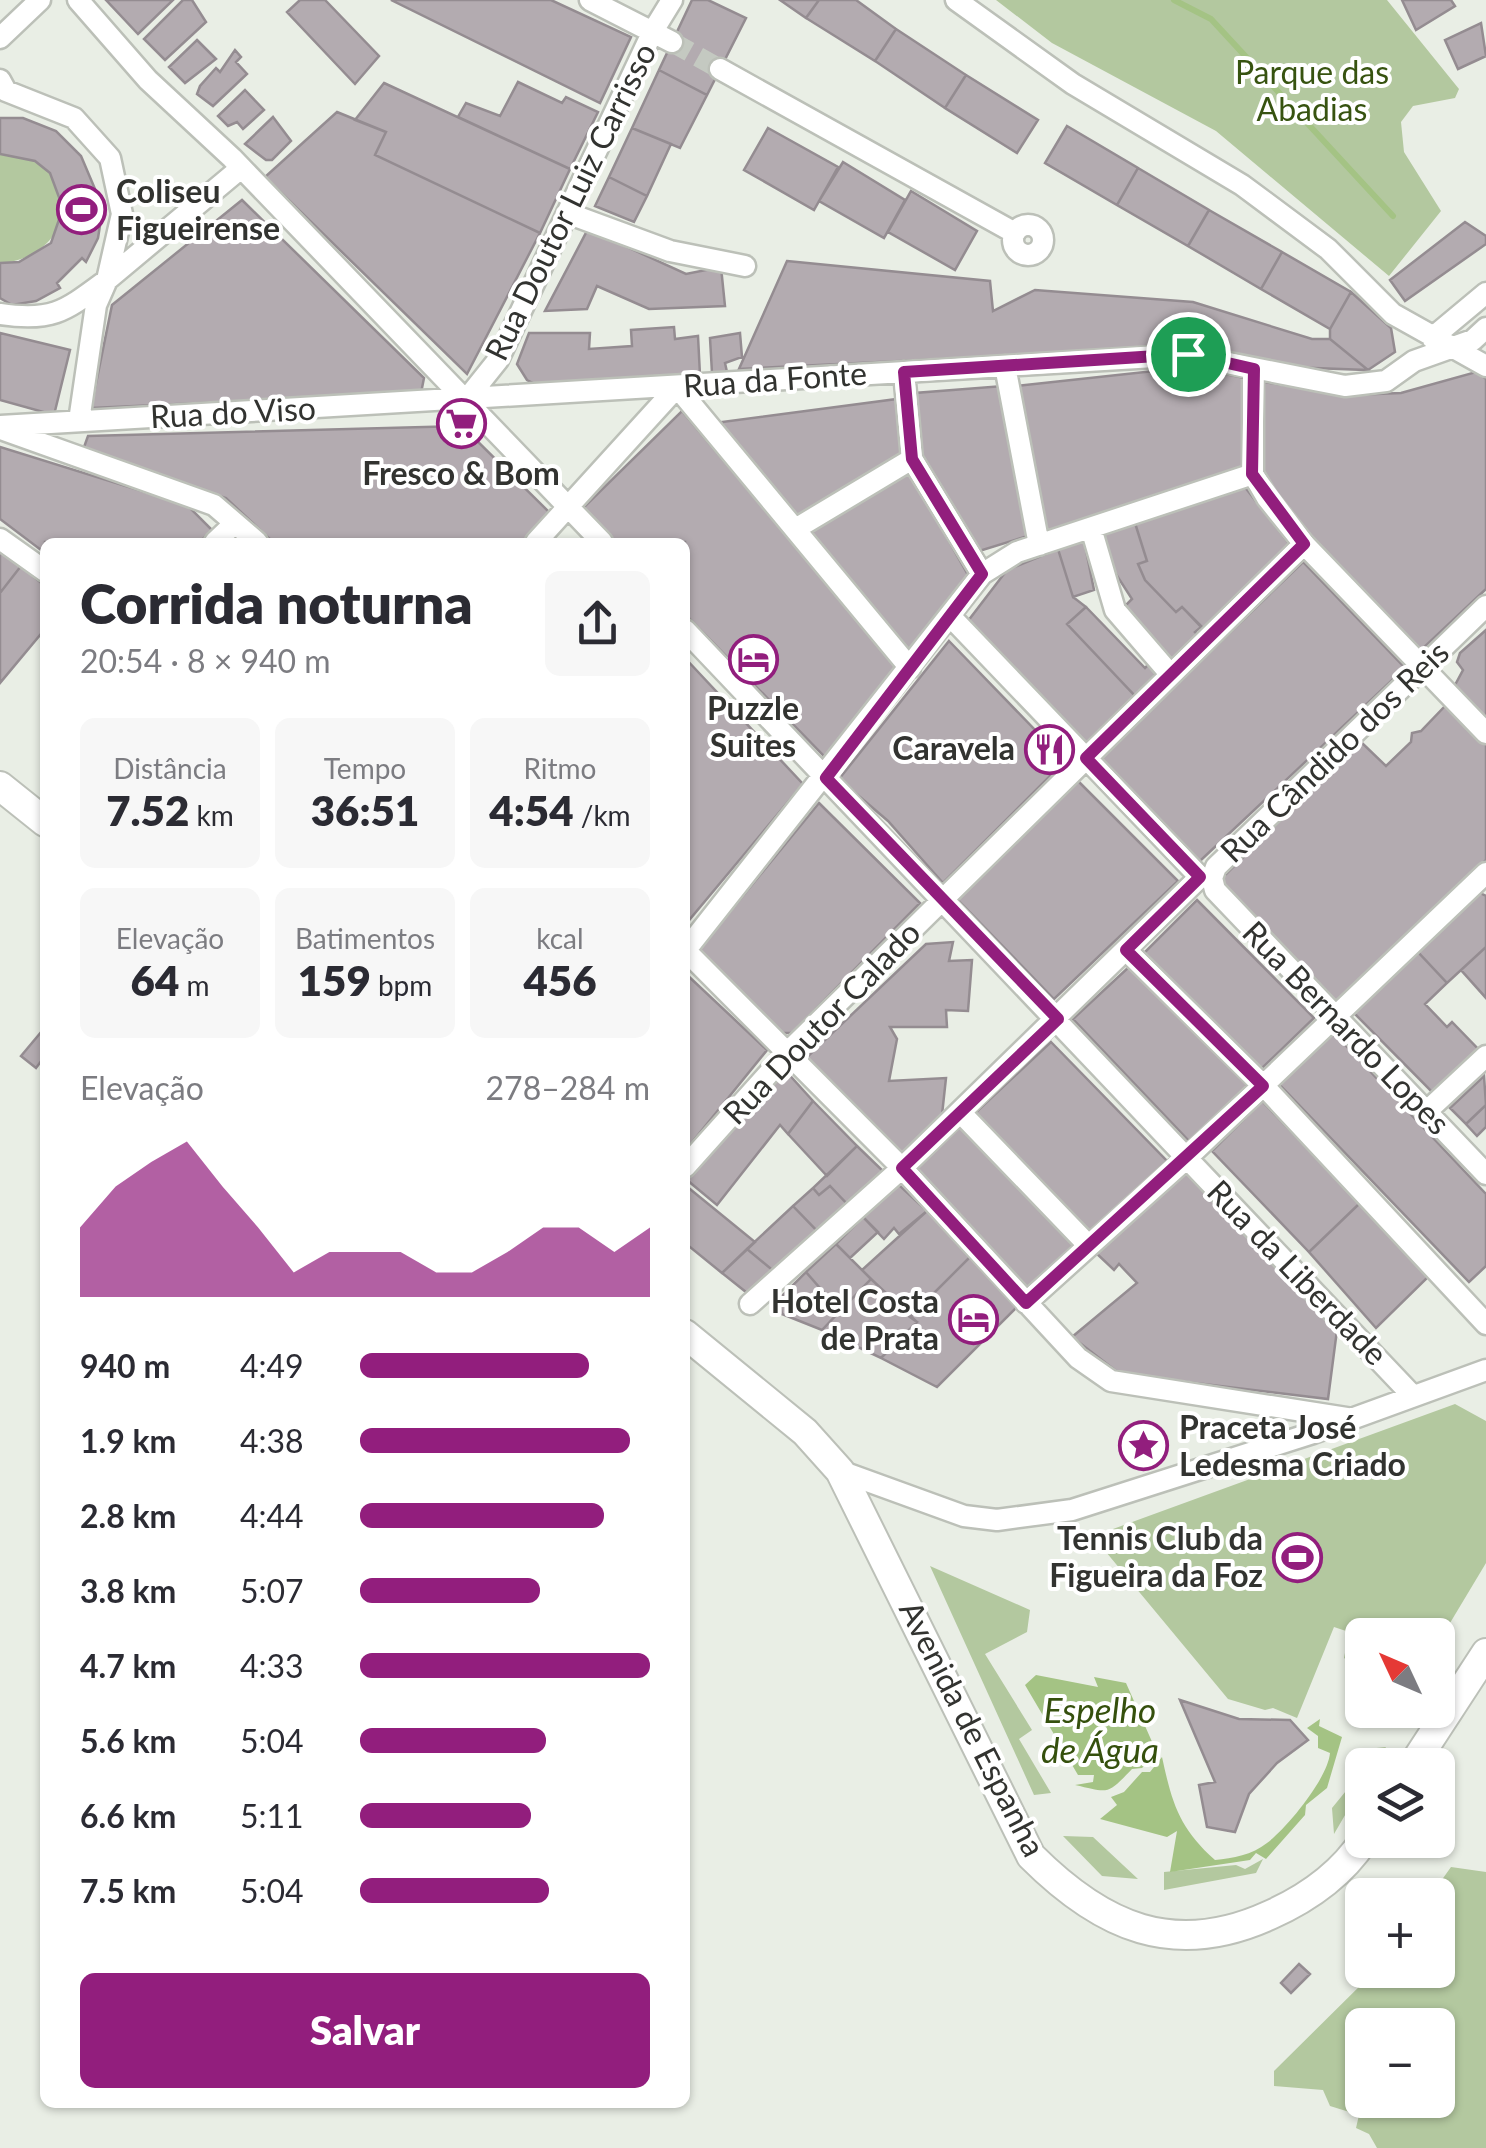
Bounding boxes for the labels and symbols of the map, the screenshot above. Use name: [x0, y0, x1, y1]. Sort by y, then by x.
street label: Rua Doutor Luiz Carrisso: [476, 36, 663, 366]
park label: Parque das Abadias: [1235, 52, 1389, 128]
place label: Coliseu Figueirense: [116, 171, 280, 247]
sports icon: Coliseu Figueirense: [55, 184, 107, 236]
pin: [1146, 312, 1231, 397]
street label: Rua da Fonte: [682, 353, 868, 404]
street label: Rua do Viso: [149, 388, 317, 435]
supermarket icon: Fresco & Bom: [435, 398, 487, 450]
place label: Fresco & Bom: [362, 453, 560, 492]
street label: Rua Cândido dos Reis: [1212, 632, 1456, 870]
hotel icon: Puzzle Suites: [727, 633, 779, 685]
place label: Puzzle Suites: [707, 688, 799, 764]
restaurant icon: Caravela: [1024, 723, 1076, 775]
place label: Caravela: [892, 728, 1015, 767]
street label: Rua Doutor Calado: [714, 912, 928, 1132]
street label: Rua Bernardo Lopes: [1235, 912, 1459, 1142]
street label: Rua da Liberdade: [1200, 1171, 1396, 1373]
place label: Hotel Costa de Prata: [771, 1281, 939, 1357]
hotel icon: Hotel Costa de Prata: [948, 1294, 1000, 1346]
place label: Praceta José Ledesma Criado: [1179, 1407, 1406, 1483]
place icon: Praceta José Ledesma Criado: [1118, 1420, 1170, 1472]
place label: Tennis Club da Figueira da Foz: [1049, 1518, 1263, 1594]
sports icon: Tennis Club da Figueira da Foz: [1272, 1531, 1324, 1583]
street label: Avenida de Espanha: [892, 1594, 1055, 1863]
north arrow: [1345, 1618, 1455, 1728]
water label: Espelho de Água: [1041, 1688, 1159, 1770]

